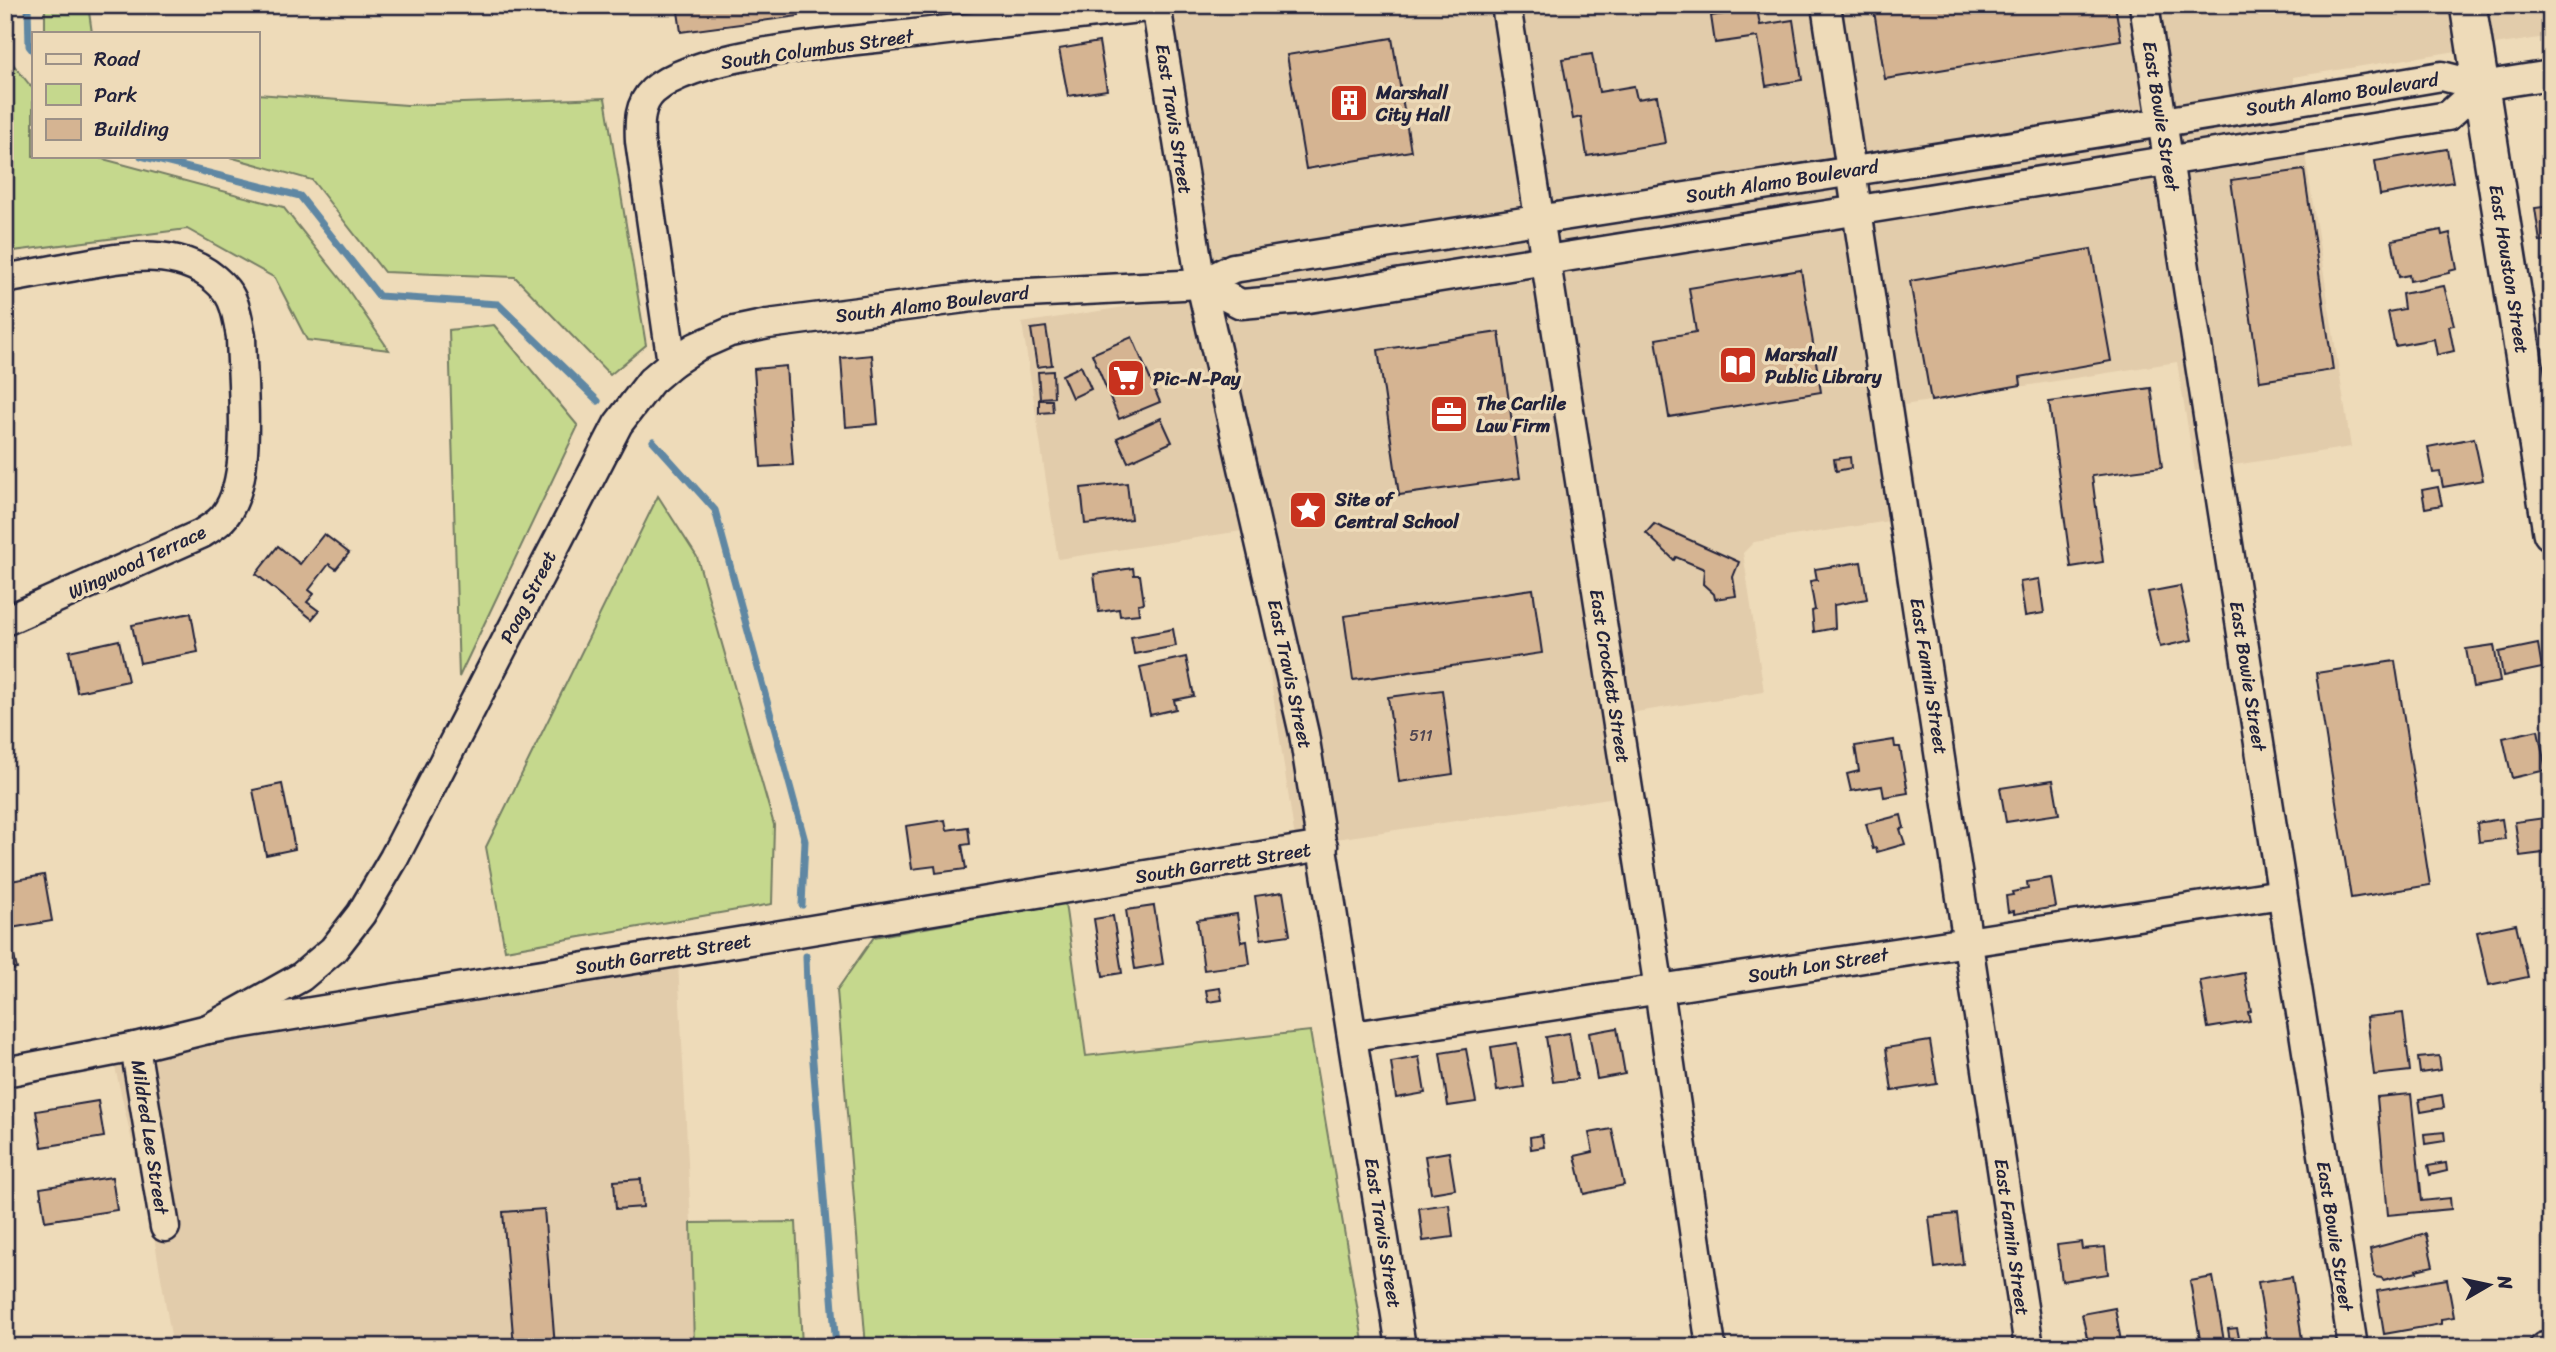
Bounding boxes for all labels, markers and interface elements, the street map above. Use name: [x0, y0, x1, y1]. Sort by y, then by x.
street label: South Columbus Street: [719, 19, 917, 79]
legend: [32, 32, 259, 158]
street label: East Bowie Street: [2133, 39, 2189, 195]
text: Road: [94, 40, 141, 78]
street label: East Travis Street: [1146, 41, 1202, 197]
street label: South Alamo Boulevard: [2243, 62, 2442, 126]
text: Park: [94, 76, 137, 114]
place label: Marshall City Hall: [1375, 76, 1452, 131]
building icon: Marshall City Hall: [1328, 82, 1370, 124]
text: Building: [94, 110, 170, 148]
street label: South Alamo Boulevard: [1683, 149, 1882, 213]
street label: East Houston Street: [2479, 182, 2539, 356]
street label: South Alamo Boulevard: [833, 276, 1032, 332]
place label: Marshall Public Library: [1764, 338, 1883, 393]
library icon: Marshall Public Library: [1717, 344, 1759, 386]
supermarket icon: Pic-N-Pay: [1105, 357, 1147, 399]
place label: Pic-N-Pay: [1153, 362, 1242, 395]
place label: The Carlile Law Firm: [1476, 387, 1566, 442]
office icon: The Carlile Law Firm: [1428, 393, 1470, 435]
place label: Site of Central School: [1334, 483, 1460, 538]
place icon: Site of Central School: [1287, 489, 1329, 531]
street label: Wingwood Terrace: [62, 516, 212, 608]
street label: Poag Street: [490, 545, 566, 649]
street label: East Crockett Street: [1580, 587, 1640, 765]
street label: East Fannin Street: [1900, 595, 1958, 757]
street label: East Travis Street: [1258, 596, 1322, 752]
street label: East Bowie Street: [2220, 599, 2276, 755]
house number: 511: [1409, 721, 1433, 750]
street label: South Garrett Street: [1133, 833, 1313, 893]
street label: South Garrett Street: [573, 924, 753, 984]
street label: South Lon Street: [1745, 937, 1892, 992]
street label: Mildred Lee Street: [122, 1057, 179, 1218]
street label: East Travis Street: [1355, 1155, 1411, 1311]
street label: East Fannin Street: [1985, 1156, 2039, 1318]
street label: East Bowie Street: [2307, 1159, 2363, 1315]
north arrow: [2454, 1250, 2524, 1320]
text: N: [2488, 1272, 2523, 1292]

